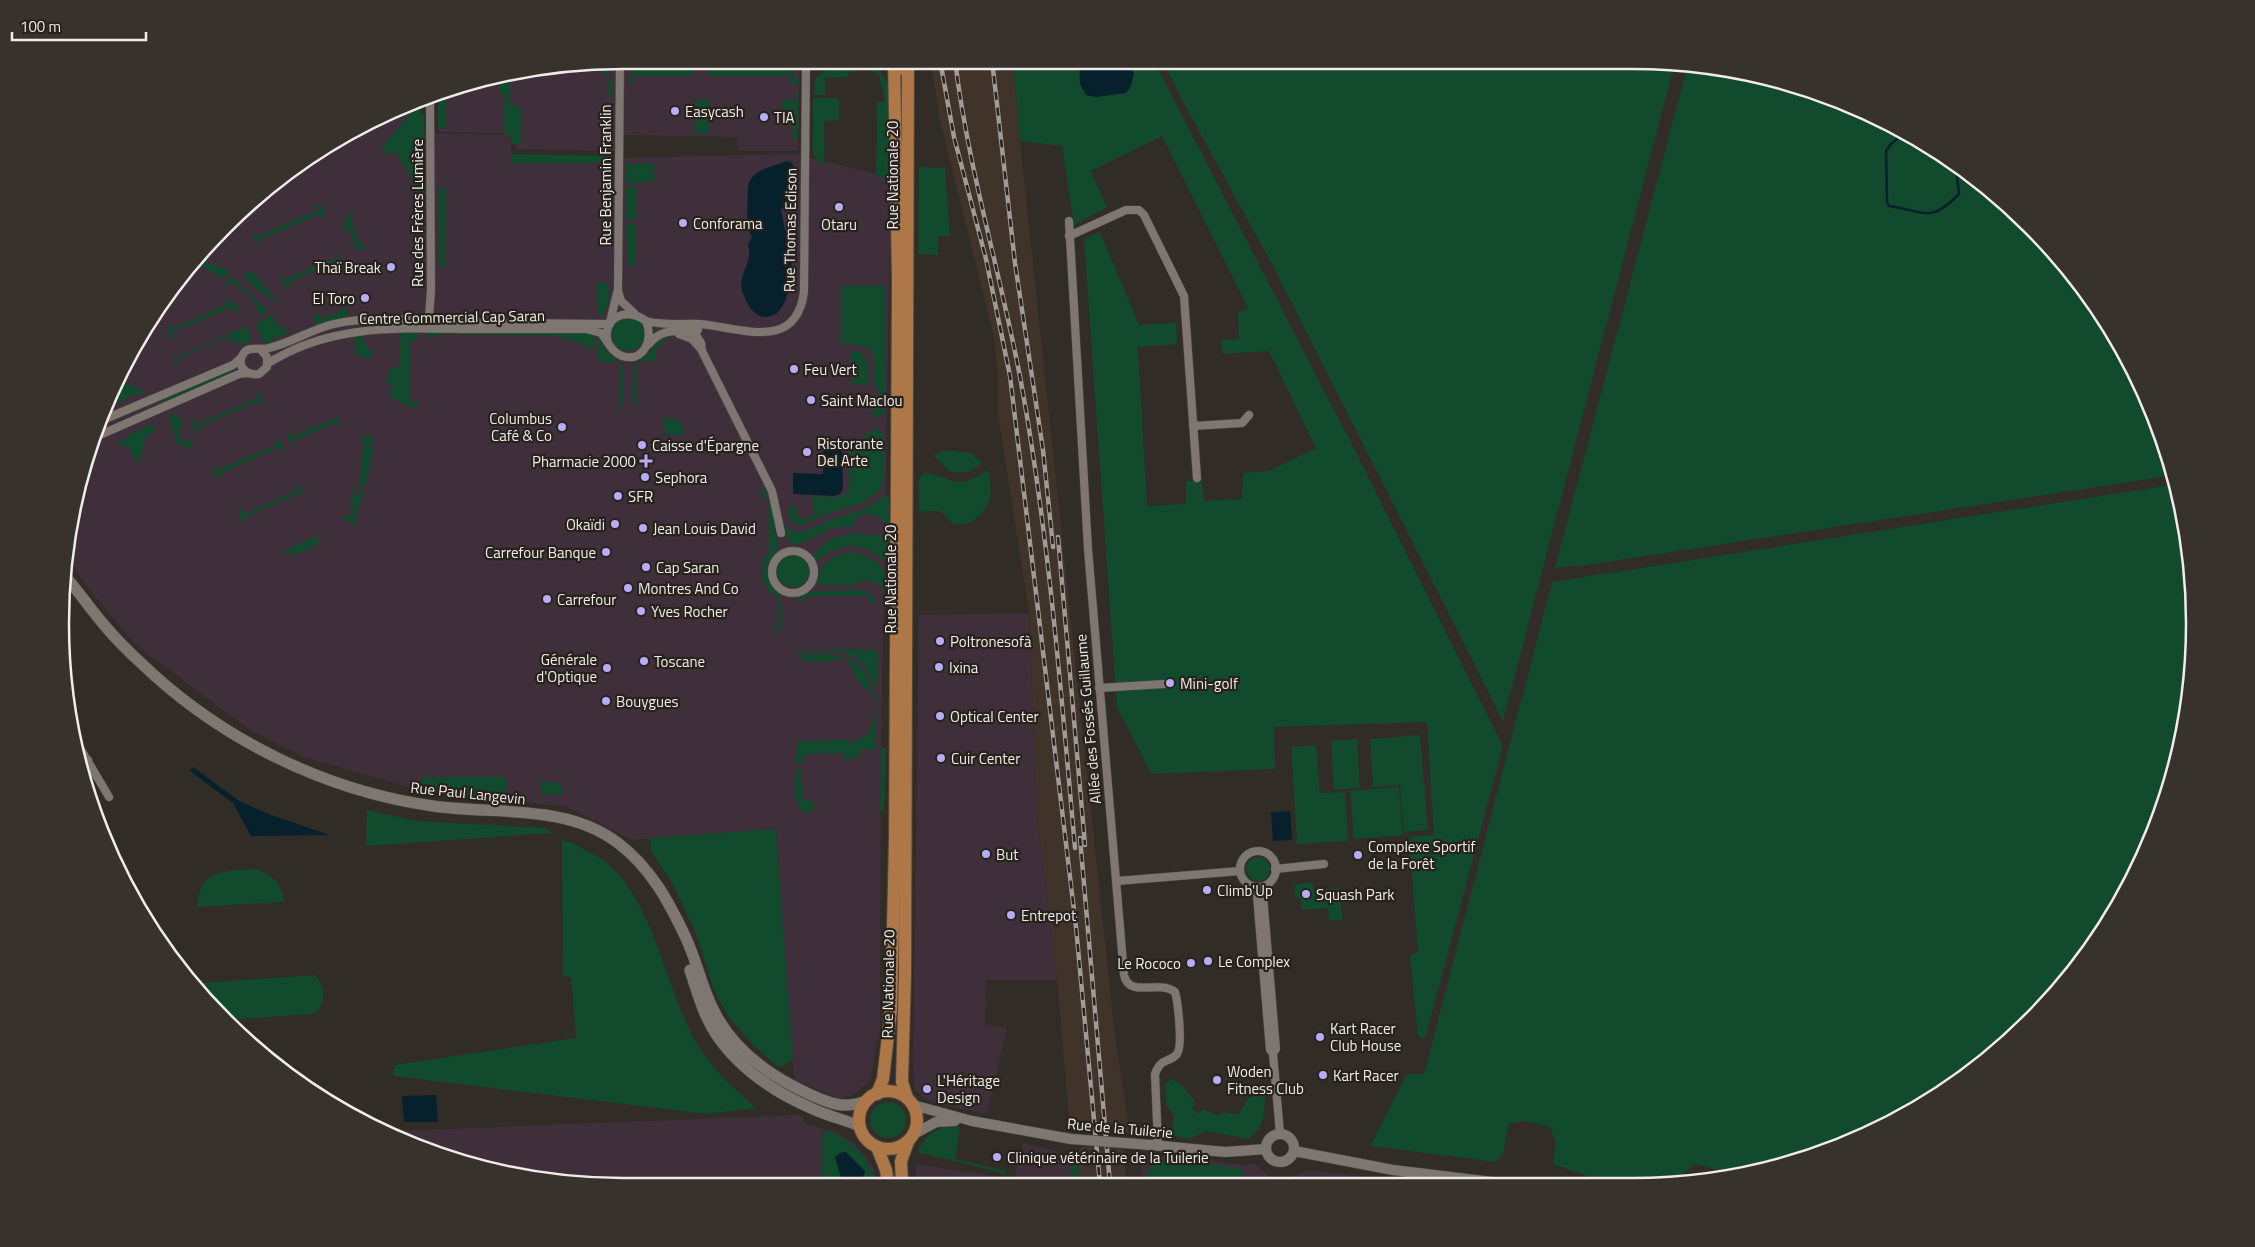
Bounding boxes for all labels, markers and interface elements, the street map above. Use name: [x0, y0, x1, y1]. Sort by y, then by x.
scale bar: [12, 10, 146, 42]
text: 100 m: [20, 15, 61, 38]
place label: Easycash: [685, 100, 744, 123]
street label: Rue Benjamin Franklin: [594, 104, 617, 246]
marker: Easycash: [669, 105, 681, 117]
place label: TIA: [774, 106, 795, 129]
marker: TIA: [758, 111, 770, 123]
street label: Rue Nationale 20: [881, 121, 904, 229]
street label: Rue des Frères Lumière: [406, 139, 429, 287]
street label: Rue Thomas Edison: [777, 168, 803, 292]
marker: Otaru: [833, 201, 845, 213]
place label: Conforama: [693, 212, 763, 235]
place label: Otaru: [821, 213, 857, 236]
marker: Conforama: [677, 217, 689, 229]
place label: Thaï Break: [314, 256, 381, 279]
marker: Thaï Break: [385, 261, 397, 273]
place label: El Toro: [313, 287, 355, 310]
marker: El Toro: [359, 292, 371, 304]
street label: Centre Commercial Cap Saran: [359, 304, 545, 330]
place label: Feu Vert: [804, 358, 857, 381]
marker: Feu Vert: [788, 363, 800, 375]
place label: Saint Maclou: [821, 389, 903, 412]
marker: Saint Maclou: [805, 394, 817, 406]
place label: Columbus Café & Co: [489, 407, 552, 447]
marker: Columbus Café & Co: [556, 421, 568, 433]
place label: Ristorante Del Arte: [817, 432, 883, 472]
place label: Caisse d'Épargne: [652, 434, 759, 457]
marker: Caisse d'Épargne: [636, 439, 648, 451]
marker: Ristorante Del Arte: [801, 446, 813, 458]
place label: Pharmacie 2000: [532, 450, 636, 473]
marker: Pharmacie 2000: [640, 455, 652, 467]
place label: Sephora: [655, 466, 708, 489]
marker: Sephora: [639, 471, 651, 483]
place label: SFR: [628, 485, 653, 508]
marker: SFR: [612, 490, 624, 502]
place label: Okaïdi: [566, 513, 605, 536]
place label: Jean Louis David: [653, 517, 756, 540]
marker: Okaïdi: [609, 518, 621, 530]
marker: Jean Louis David: [637, 522, 649, 534]
street label: Rue Nationale 20: [879, 525, 902, 633]
place label: Carrefour Banque: [485, 541, 596, 564]
marker: Carrefour Banque: [600, 546, 612, 558]
place label: Cap Saran: [656, 556, 719, 579]
marker: Cap Saran: [640, 561, 652, 573]
place label: Montres And Co: [638, 577, 739, 600]
marker: Montres And Co: [622, 582, 634, 594]
place label: Carrefour: [557, 588, 616, 611]
marker: Carrefour: [541, 593, 553, 605]
place label: Yves Rocher: [651, 600, 728, 623]
marker: Yves Rocher: [635, 605, 647, 617]
place label: Poltronesofà: [950, 630, 1032, 653]
street label: Allée des Fossés Guillaume: [1069, 633, 1107, 805]
marker: Poltronesofà: [934, 635, 946, 647]
place label: Générale d'Optique: [536, 648, 597, 688]
place label: Toscane: [654, 650, 705, 673]
marker: Toscane: [638, 655, 650, 667]
place label: Ixina: [949, 656, 979, 679]
marker: Ixina: [933, 661, 945, 673]
marker: Générale d'Optique: [601, 662, 613, 674]
place label: Mini-golf: [1180, 672, 1238, 695]
marker: Mini-golf: [1164, 677, 1176, 689]
place label: Bouygues: [616, 690, 678, 713]
marker: Bouygues: [600, 695, 612, 707]
place label: Optical Center: [950, 705, 1039, 728]
marker: Optical Center: [934, 710, 946, 722]
place label: Cuir Center: [951, 747, 1020, 770]
marker: Cuir Center: [935, 752, 947, 764]
street label: Rue Paul Langevin: [409, 776, 527, 810]
place label: Complexe Sportif de la Forêt: [1368, 835, 1476, 875]
place label: But: [996, 843, 1019, 866]
marker: But: [980, 848, 992, 860]
marker: Complexe Sportif de la Forêt: [1352, 849, 1364, 861]
place label: Climb'Up: [1217, 879, 1273, 902]
place label: Squash Park: [1316, 883, 1395, 906]
marker: Climb'Up: [1201, 884, 1213, 896]
marker: Squash Park: [1300, 888, 1312, 900]
place label: Entrepot: [1021, 904, 1077, 927]
marker: Entrepot: [1005, 909, 1017, 921]
street label: Rue Nationale 20: [876, 929, 900, 1039]
place label: Le Complex: [1218, 950, 1290, 973]
place label: Le Rococo: [1117, 952, 1181, 975]
marker: Le Complex: [1202, 955, 1214, 967]
marker: Le Rococo: [1185, 957, 1197, 969]
place label: Kart Racer Club House: [1330, 1017, 1401, 1057]
marker: Kart Racer Club House: [1314, 1031, 1326, 1043]
place label: Woden Fitness Club: [1227, 1060, 1304, 1100]
place label: Kart Racer: [1333, 1064, 1399, 1087]
place label: L'Héritage Design: [937, 1069, 1000, 1109]
marker: Kart Racer: [1317, 1069, 1329, 1081]
marker: Woden Fitness Club: [1211, 1074, 1223, 1086]
marker: L'Héritage Design: [921, 1083, 933, 1095]
street label: Rue de la Tuilerie: [1066, 1112, 1174, 1144]
place label: Clinique vétérinaire de la Tuilerie: [1007, 1146, 1209, 1169]
marker: Clinique vétérinaire de la Tuilerie: [991, 1151, 1003, 1163]

